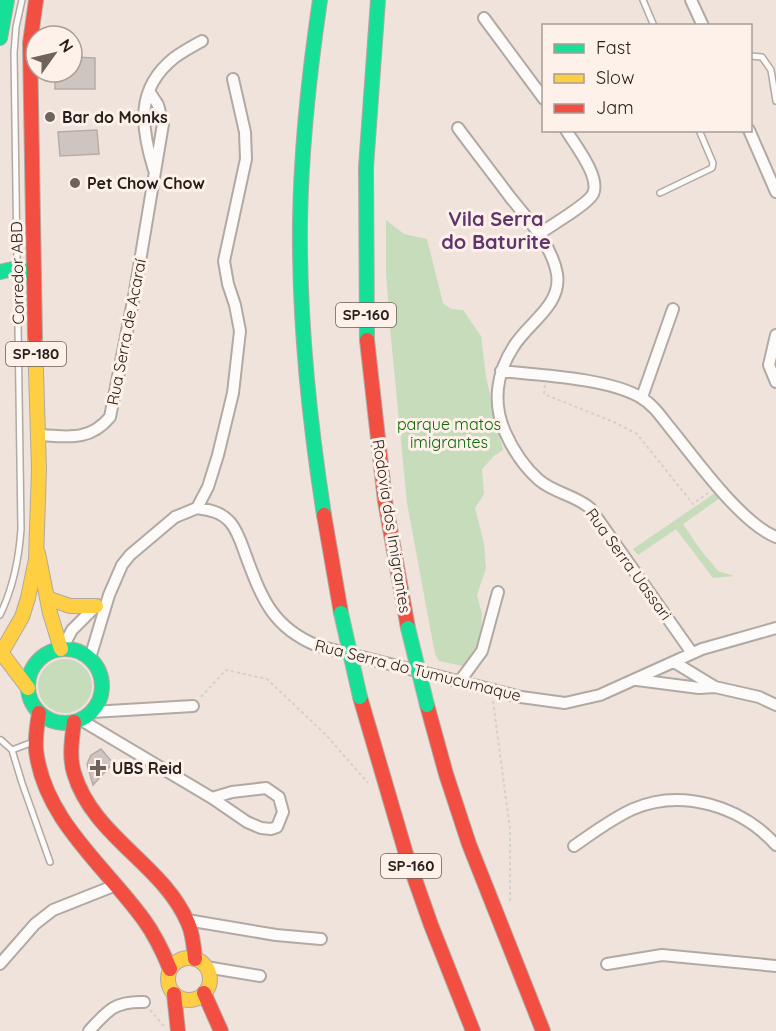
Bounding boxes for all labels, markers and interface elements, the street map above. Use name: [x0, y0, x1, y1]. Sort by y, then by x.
north arrow: [24, 24, 84, 84]
legend: [542, 24, 752, 132]
text: N: [55, 35, 78, 56]
text: Fast: [596, 36, 631, 59]
text: Slow: [596, 66, 634, 89]
text: Jam: [596, 96, 634, 119]
place label: Bar do Monks: [62, 107, 168, 127]
marker: Bar do Monks: [43, 110, 57, 124]
place label: Pet Chow Chow: [87, 173, 205, 193]
marker: Pet Chow Chow: [68, 176, 82, 190]
district label: Vila Serra do Baturite: [441, 206, 551, 254]
street label: Corredor ABD: [6, 221, 28, 325]
street label: Rua Serra de Acaraí: [102, 257, 150, 407]
road number: SP-160: [336, 303, 396, 327]
road number: SP-180: [6, 342, 66, 366]
park label: parque matos imigrantes: [397, 414, 501, 452]
street label: Rodovia dos Imigrantes: [368, 438, 416, 614]
street label: Rua Serra Uassari: [582, 504, 676, 624]
street label: Rua Serra do Tumucumaque: [313, 635, 523, 705]
place label: UBS Reid: [112, 758, 182, 778]
marker: UBS Reid: [89, 759, 107, 777]
road number: SP-160: [381, 854, 441, 878]

